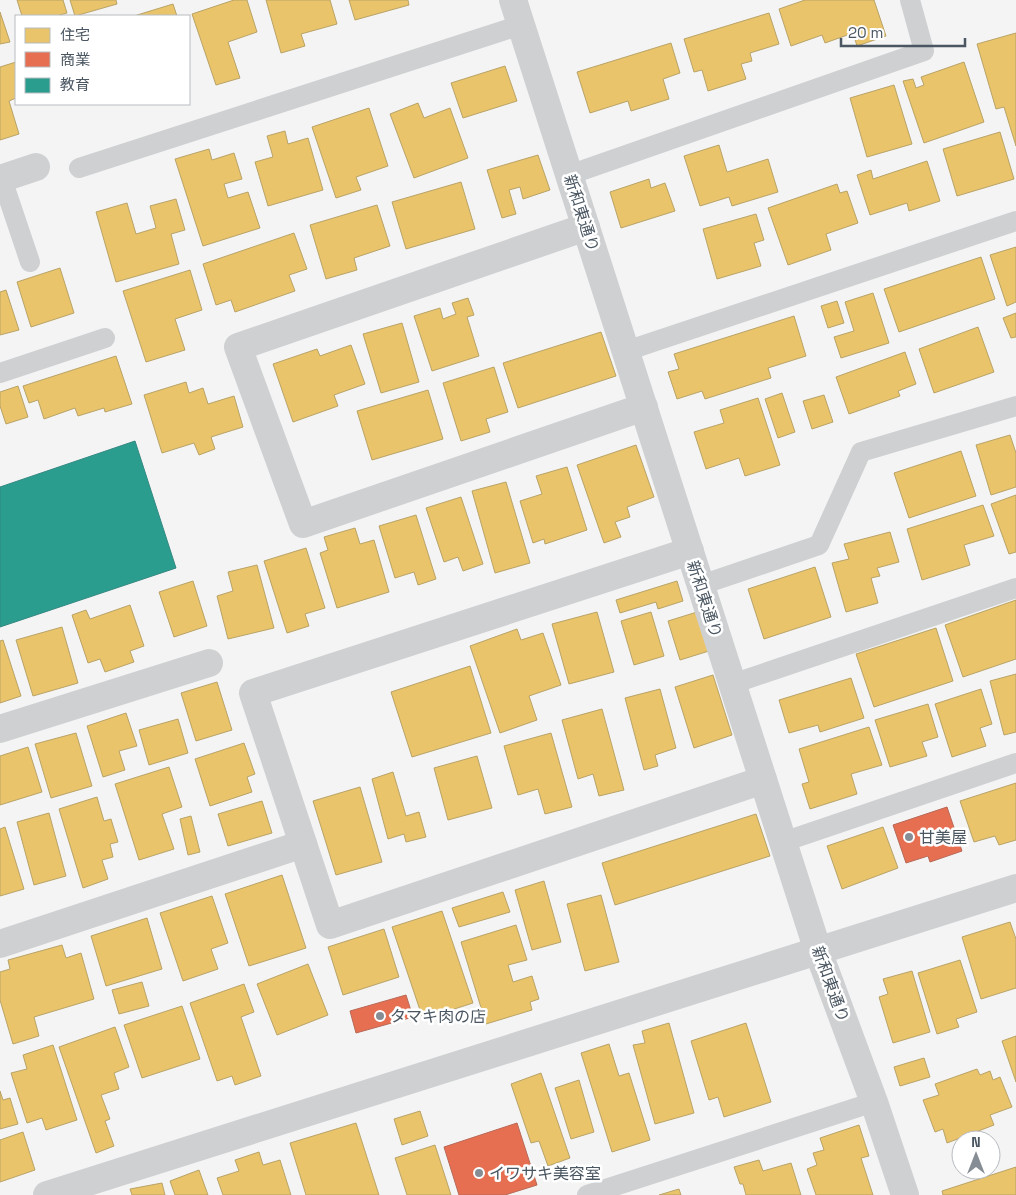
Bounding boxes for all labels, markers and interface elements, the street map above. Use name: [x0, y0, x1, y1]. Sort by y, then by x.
legend: [15, 15, 190, 105]
scale bar: [841, 15, 965, 47]
text: 20 m: [848, 23, 883, 42]
text: 住宅: [60, 25, 90, 44]
text: 商業: [60, 50, 90, 69]
text: 教育: [60, 75, 90, 94]
street label: 新和東通り: [559, 172, 604, 254]
street label: 新和東通り: [682, 558, 727, 640]
place label: 甘美屋: [919, 827, 967, 848]
marker: 甘美屋: [903, 831, 915, 843]
street label: 新和東通り: [807, 943, 854, 1025]
place label: タマキ肉の店: [390, 1006, 486, 1027]
marker: タマキ肉の店: [374, 1010, 386, 1022]
north arrow: [951, 1130, 1001, 1180]
text: N: [971, 1133, 981, 1151]
place label: イワサキ美容室: [489, 1163, 601, 1184]
marker: イワサキ美容室: [473, 1167, 485, 1179]

